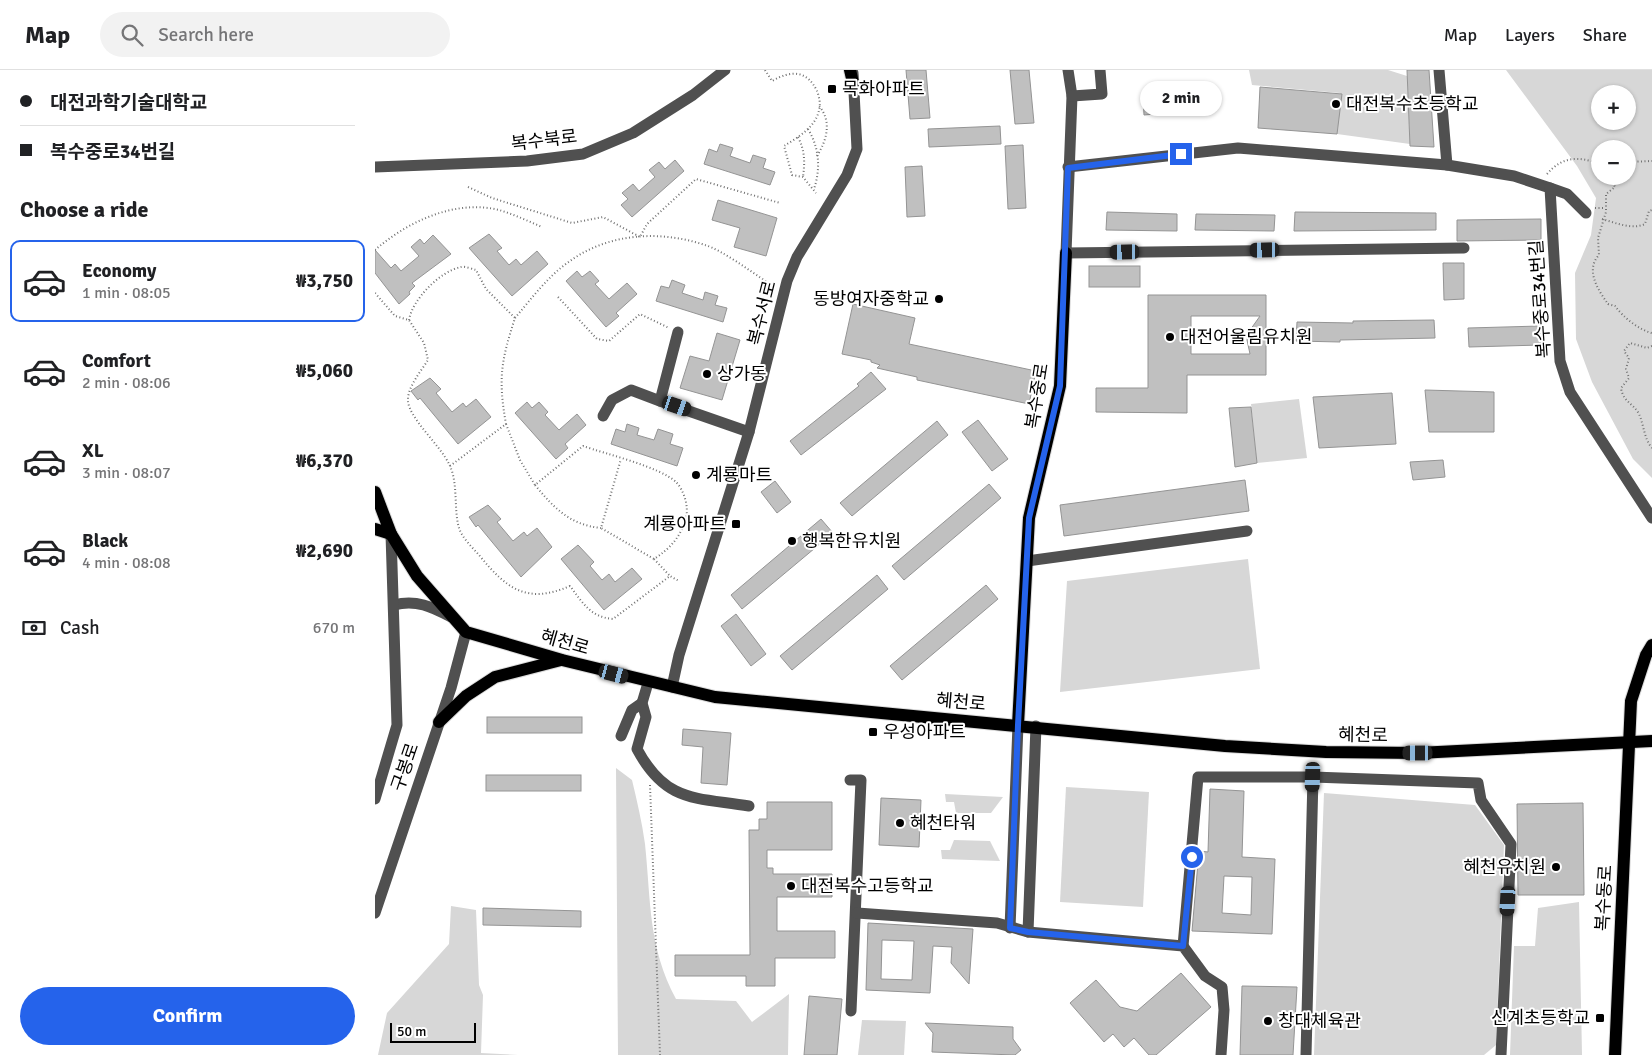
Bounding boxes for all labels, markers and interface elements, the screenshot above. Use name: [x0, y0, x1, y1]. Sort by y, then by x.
search box: [100, 12, 450, 57]
text: Map: [25, 20, 70, 50]
icon: search: [118, 21, 146, 49]
text: Search here: [158, 23, 254, 47]
text: Map: [1444, 24, 1477, 46]
text: Layers: [1505, 24, 1555, 46]
text: Share: [1583, 24, 1627, 46]
place label: 목화아파트: [842, 78, 925, 100]
callout: 2 min: [1140, 82, 1222, 116]
marker: 목화아파트: [826, 83, 838, 95]
map controls: [1591, 85, 1636, 185]
button: +: [1591, 85, 1636, 130]
text: 2 min: [1162, 88, 1200, 108]
text: 대전과학기술대학교: [50, 91, 207, 115]
place label: 대전복수초등학교: [1346, 93, 1478, 115]
marker: 대전복수초등학교: [1330, 98, 1342, 110]
street label: 복수북로: [510, 125, 578, 155]
text: 복수중로34번길: [50, 140, 175, 164]
button: −: [1591, 140, 1636, 185]
route end: [1170, 143, 1192, 165]
text: Choose a ride: [20, 196, 148, 223]
street label: 복수중로34번길: [1525, 239, 1555, 359]
car: [1249, 242, 1280, 258]
car: [1109, 244, 1140, 260]
icon: car: [22, 259, 67, 304]
text: Economy: [82, 259, 156, 283]
text: ₩3,750: [296, 269, 353, 293]
street label: 복수서로: [743, 278, 781, 348]
text: 1 min · 08:05: [82, 283, 171, 303]
place label: 동방여자중학교: [813, 288, 929, 310]
marker: 동방여자중학교: [933, 293, 945, 305]
place label: 대전어울림유치원: [1180, 326, 1312, 348]
marker: 대전어울림유치원: [1164, 331, 1176, 343]
icon: car: [22, 349, 67, 394]
text: Comfort: [82, 349, 151, 373]
text: ₩5,060: [296, 359, 353, 383]
street label: 복수중로: [1021, 362, 1053, 430]
place label: 상가동: [717, 363, 767, 385]
marker: 상가동: [701, 368, 713, 380]
text: 2 min · 08:06: [82, 373, 171, 393]
car: [660, 394, 693, 418]
icon: car: [22, 439, 67, 484]
text: XL: [82, 439, 104, 463]
text: ₩6,370: [296, 449, 353, 473]
text: 3 min · 08:07: [82, 463, 171, 483]
place label: 계룡마트: [706, 464, 772, 486]
marker: 계룡마트: [690, 469, 702, 481]
place label: 계룡아파트: [643, 513, 726, 535]
marker: 계룡아파트: [730, 518, 742, 530]
icon: car: [22, 529, 67, 574]
text: Black: [82, 529, 128, 553]
place label: 행복한유치원: [802, 530, 901, 552]
marker: 행복한유치원: [786, 535, 798, 547]
text: ₩2,690: [296, 539, 353, 563]
text: 4 min · 08:08: [82, 553, 171, 573]
icon: cash: [20, 614, 48, 642]
text: Cash: [60, 616, 100, 640]
text: 670 m: [313, 618, 355, 638]
street label: 혜천로: [538, 625, 592, 659]
car: [597, 663, 630, 685]
street label: 혜천로: [935, 689, 987, 715]
place label: 우성아파트: [883, 721, 966, 743]
street label: 혜천로: [1338, 724, 1388, 746]
marker: 우성아파트: [867, 726, 879, 738]
street label: 구봉로: [387, 740, 423, 794]
car: [1403, 746, 1433, 761]
car: [1304, 762, 1321, 792]
place label: 혜천타워: [910, 812, 976, 834]
marker: 혜천타워: [894, 817, 906, 829]
route start: [1181, 846, 1203, 868]
place label: 혜천유치원: [1463, 856, 1546, 878]
marker: 혜천유치원: [1550, 861, 1562, 873]
street label: 복수동로: [1591, 864, 1617, 932]
place label: 대전복수고등학교: [801, 875, 933, 897]
marker: 대전복수고등학교: [785, 880, 797, 892]
car: [1499, 886, 1516, 916]
button: Confirm: [20, 987, 355, 1045]
place label: 신계초등학교: [1491, 1007, 1590, 1029]
place label: 창대체육관: [1278, 1010, 1361, 1032]
marker: 신계초등학교: [1594, 1012, 1606, 1024]
marker: 창대체육관: [1262, 1015, 1274, 1027]
scale bar: [390, 1020, 476, 1043]
text: 50 m: [397, 1023, 426, 1040]

